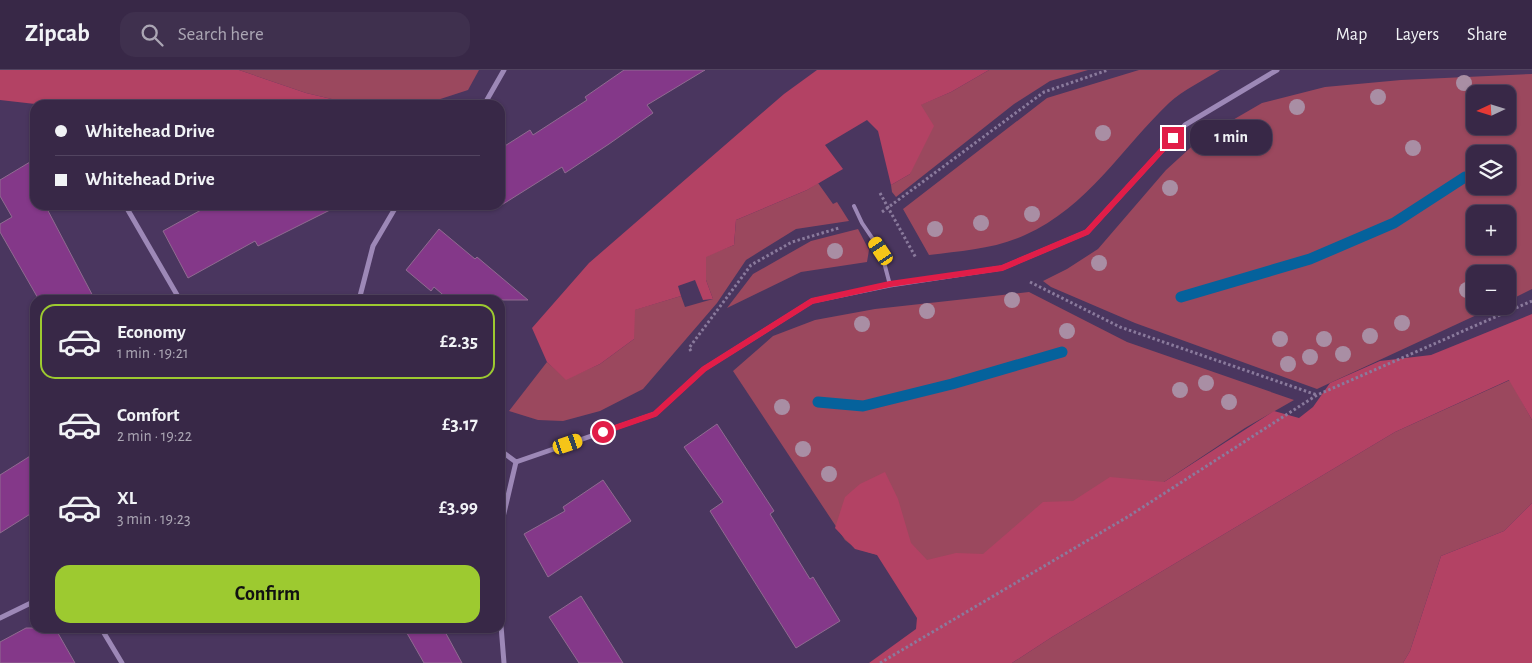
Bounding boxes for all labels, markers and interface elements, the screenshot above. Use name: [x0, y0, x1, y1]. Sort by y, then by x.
search box: [120, 12, 470, 57]
icon: search: [138, 21, 166, 49]
text: Zipcab: [25, 22, 90, 46]
text: Search here: [178, 25, 264, 44]
text: Map: [1336, 26, 1367, 44]
text: Layers: [1395, 26, 1439, 44]
text: Share: [1467, 26, 1507, 44]
north arrow: [1466, 85, 1516, 135]
map controls: [1466, 85, 1516, 315]
callout: 1 min: [1190, 120, 1273, 156]
text: Whitehead Drive: [85, 122, 215, 141]
route end: [1162, 127, 1184, 149]
text: 1 min: [1214, 129, 1248, 145]
button: layers: [1466, 145, 1516, 195]
text: Whitehead Drive: [85, 170, 215, 189]
button: +: [1466, 205, 1516, 255]
car: [866, 234, 895, 268]
button: −: [1466, 265, 1516, 315]
icon: car: [57, 319, 102, 364]
text: Economy: [117, 323, 186, 342]
text: £2.35: [440, 332, 478, 351]
text: 1 min · 19:21: [117, 345, 189, 361]
icon: car: [57, 402, 102, 447]
text: Comfort: [117, 406, 179, 425]
text: £3.17: [442, 415, 478, 434]
route start: [592, 421, 614, 443]
text: 2 min · 19:22: [117, 428, 192, 444]
car: [551, 432, 584, 456]
icon: car: [57, 485, 102, 530]
text: XL: [117, 489, 137, 508]
text: £3.99: [439, 498, 478, 517]
text: 3 min · 19:23: [117, 511, 191, 527]
button: Confirm: [55, 565, 480, 623]

